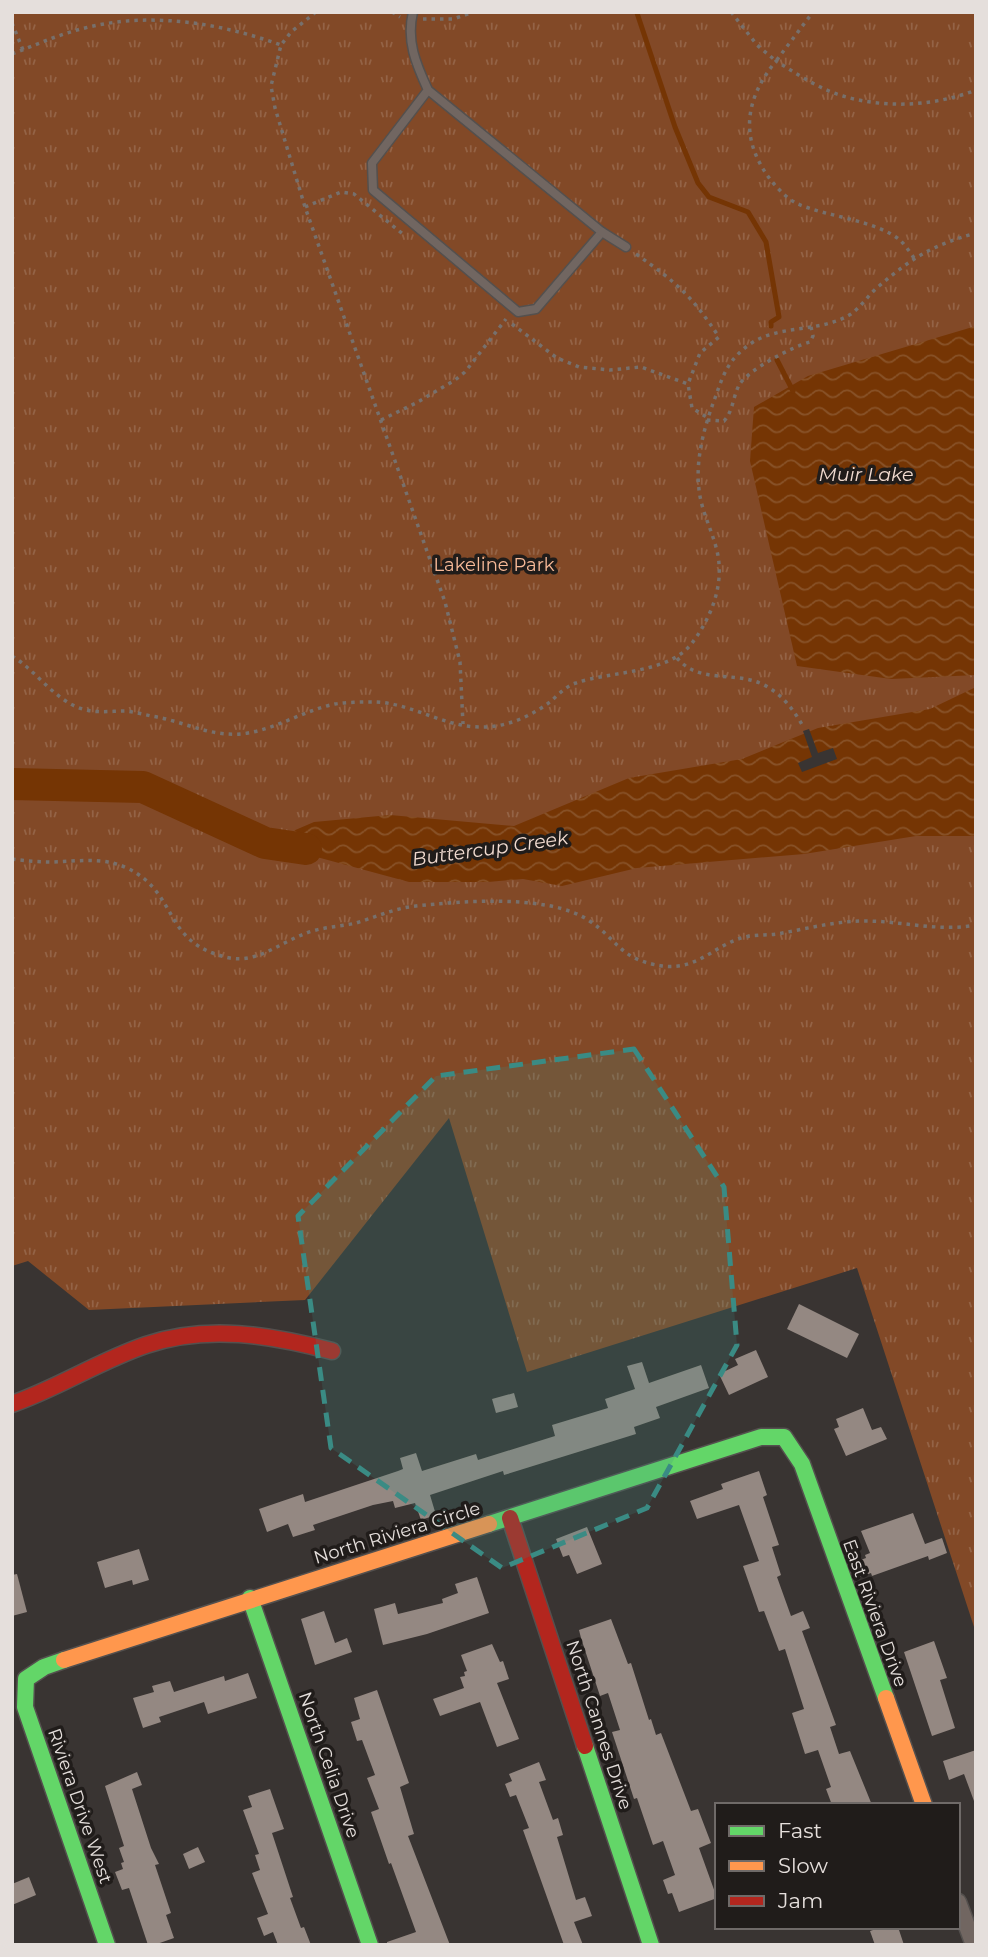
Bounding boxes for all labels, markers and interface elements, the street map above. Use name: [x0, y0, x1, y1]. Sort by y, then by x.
water label: Muir Lake: [819, 463, 913, 486]
park label: Lakeline Park: [433, 554, 555, 576]
water label: Buttercup Creek: [411, 826, 570, 871]
street label: North Riviera Circle: [311, 1497, 483, 1569]
street label: East Riviera Drive: [838, 1536, 912, 1690]
street label: North Cannes Drive: [561, 1638, 637, 1813]
street label: North Celia Drive: [294, 1689, 364, 1841]
street label: Riviera Drive West: [43, 1725, 117, 1887]
legend: [715, 1803, 960, 1929]
text: Fast: [778, 1818, 822, 1843]
text: Slow: [778, 1853, 828, 1878]
text: Jam: [777, 1888, 823, 1913]

